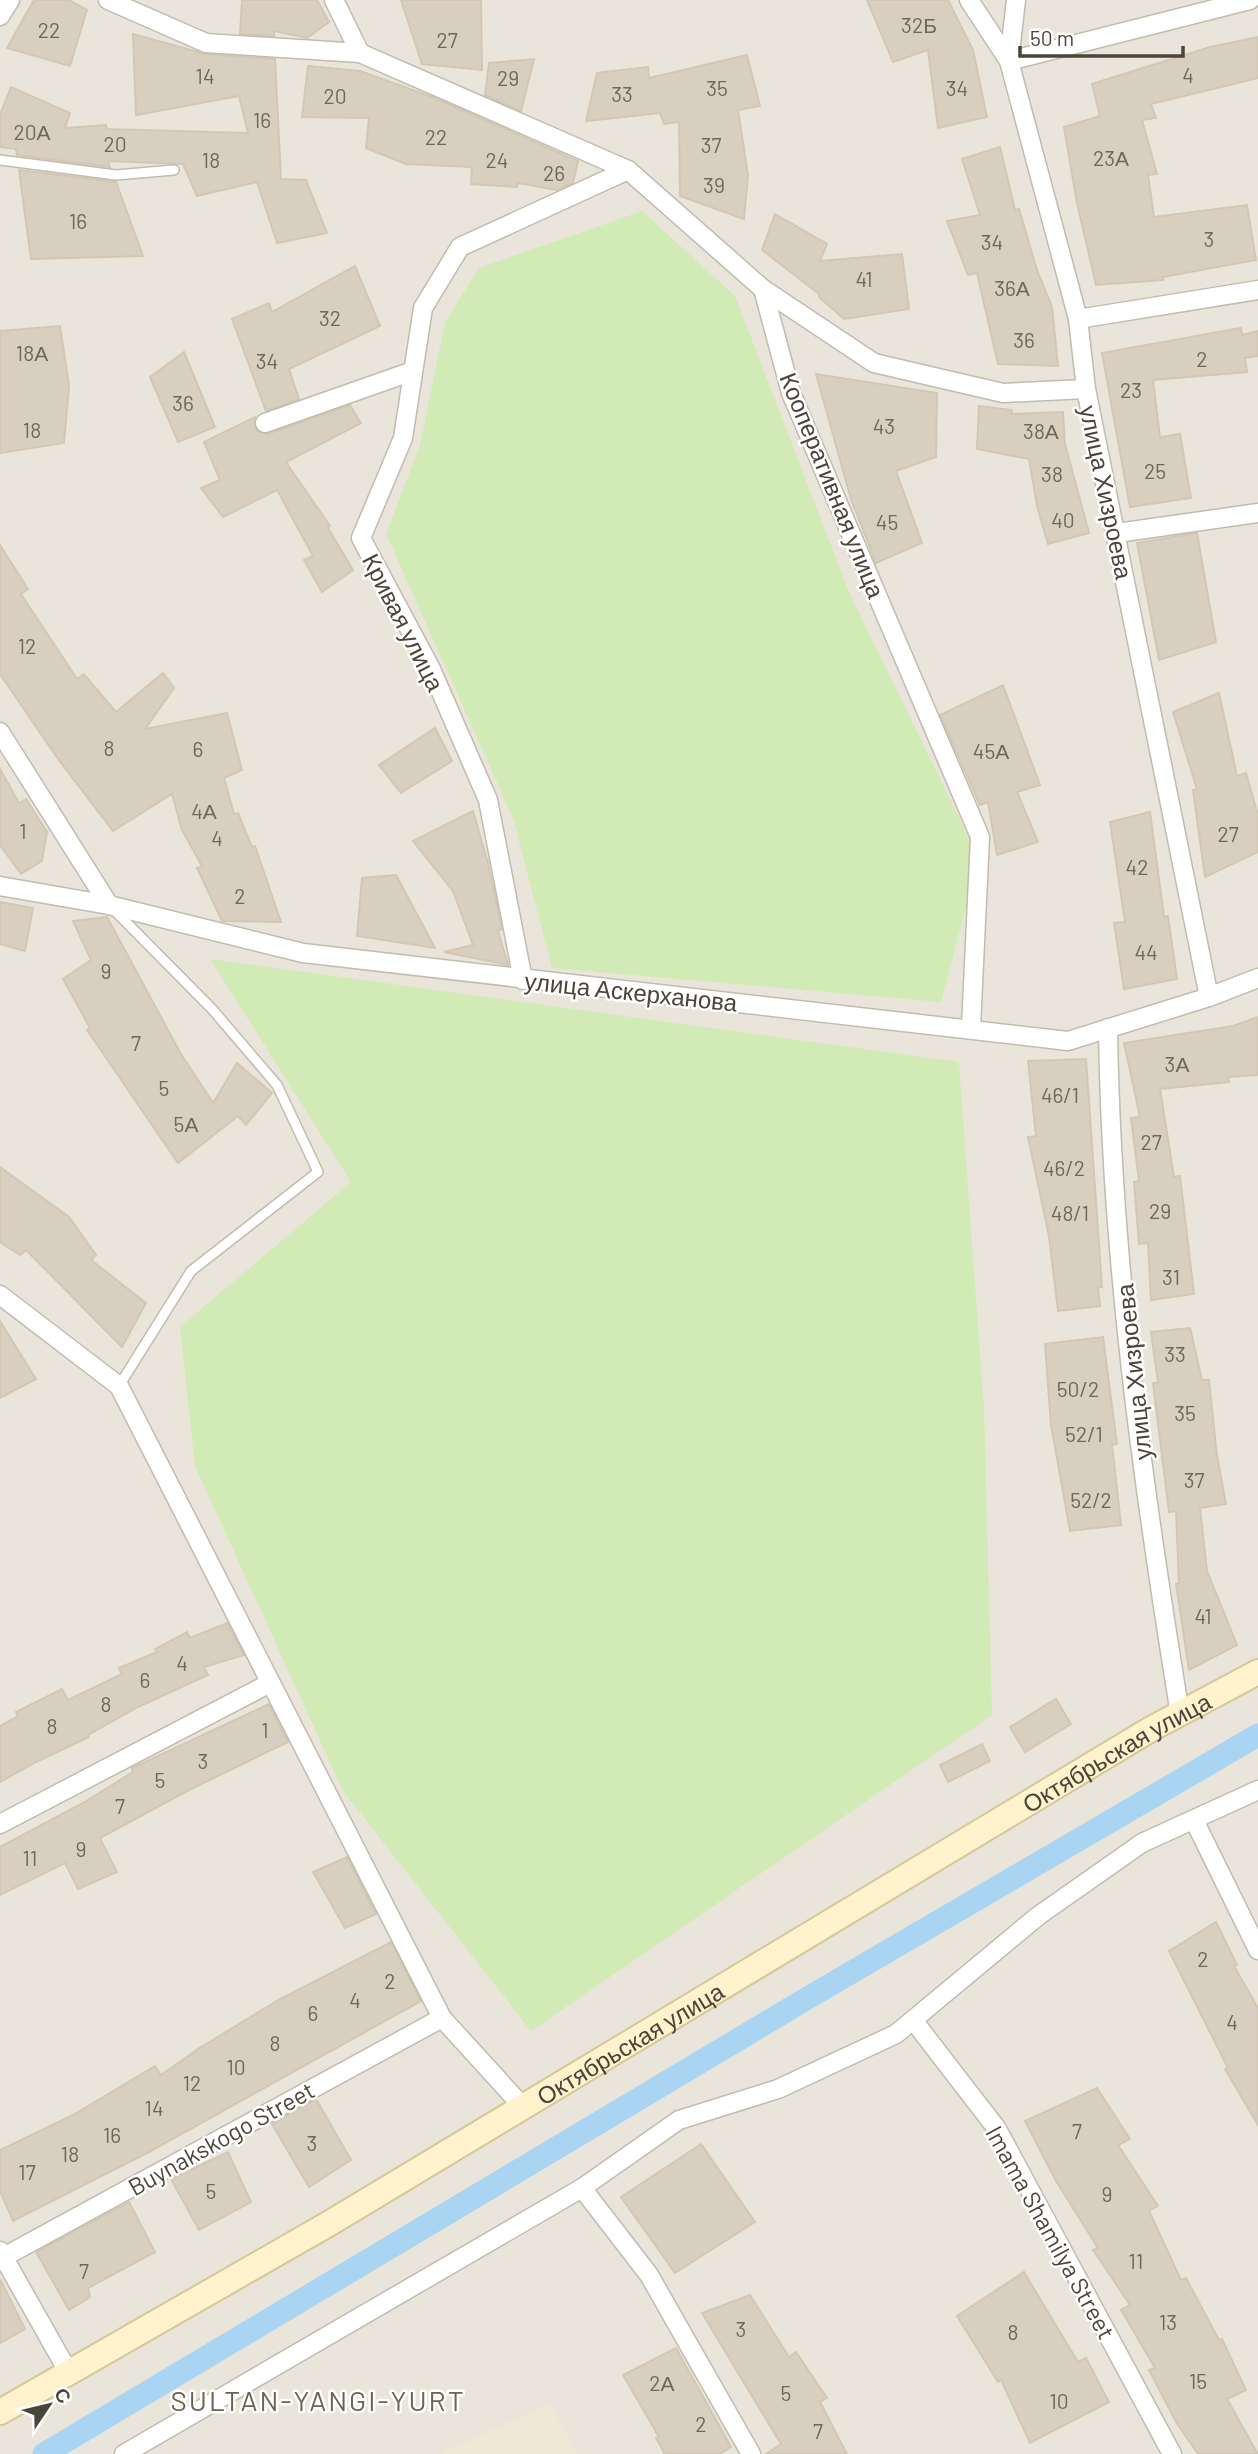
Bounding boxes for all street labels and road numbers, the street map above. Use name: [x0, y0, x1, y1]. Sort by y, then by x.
street label: Кооперативная улица: [774, 368, 892, 603]
street label: улица Хизроева: [1074, 402, 1140, 582]
street label: Кривая улица: [357, 548, 451, 696]
street label: улица Аскерханова: [523, 965, 739, 1017]
street label: улица Хизроева: [1109, 1282, 1157, 1462]
street label: Октябрьская улица: [1017, 1685, 1216, 1818]
street label: Октябрьская улица: [531, 1975, 729, 2110]
street label: Buynakskogo Street: [123, 2075, 319, 2201]
street label: Imama Shamilya Street: [980, 2120, 1122, 2344]

